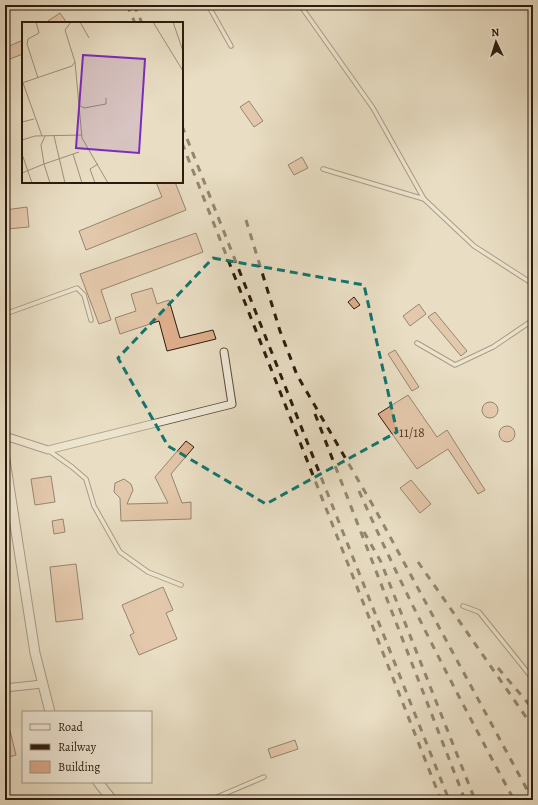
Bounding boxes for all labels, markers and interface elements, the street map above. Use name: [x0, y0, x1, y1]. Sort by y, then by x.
inset map: [22, 22, 183, 183]
north arrow: [476, 22, 516, 62]
text: N: [491, 25, 500, 40]
house number: 11/18: [399, 423, 425, 442]
legend: [22, 711, 152, 783]
text: Road: [58, 719, 84, 735]
text: Railway: [58, 739, 97, 755]
text: Building: [58, 759, 100, 775]

